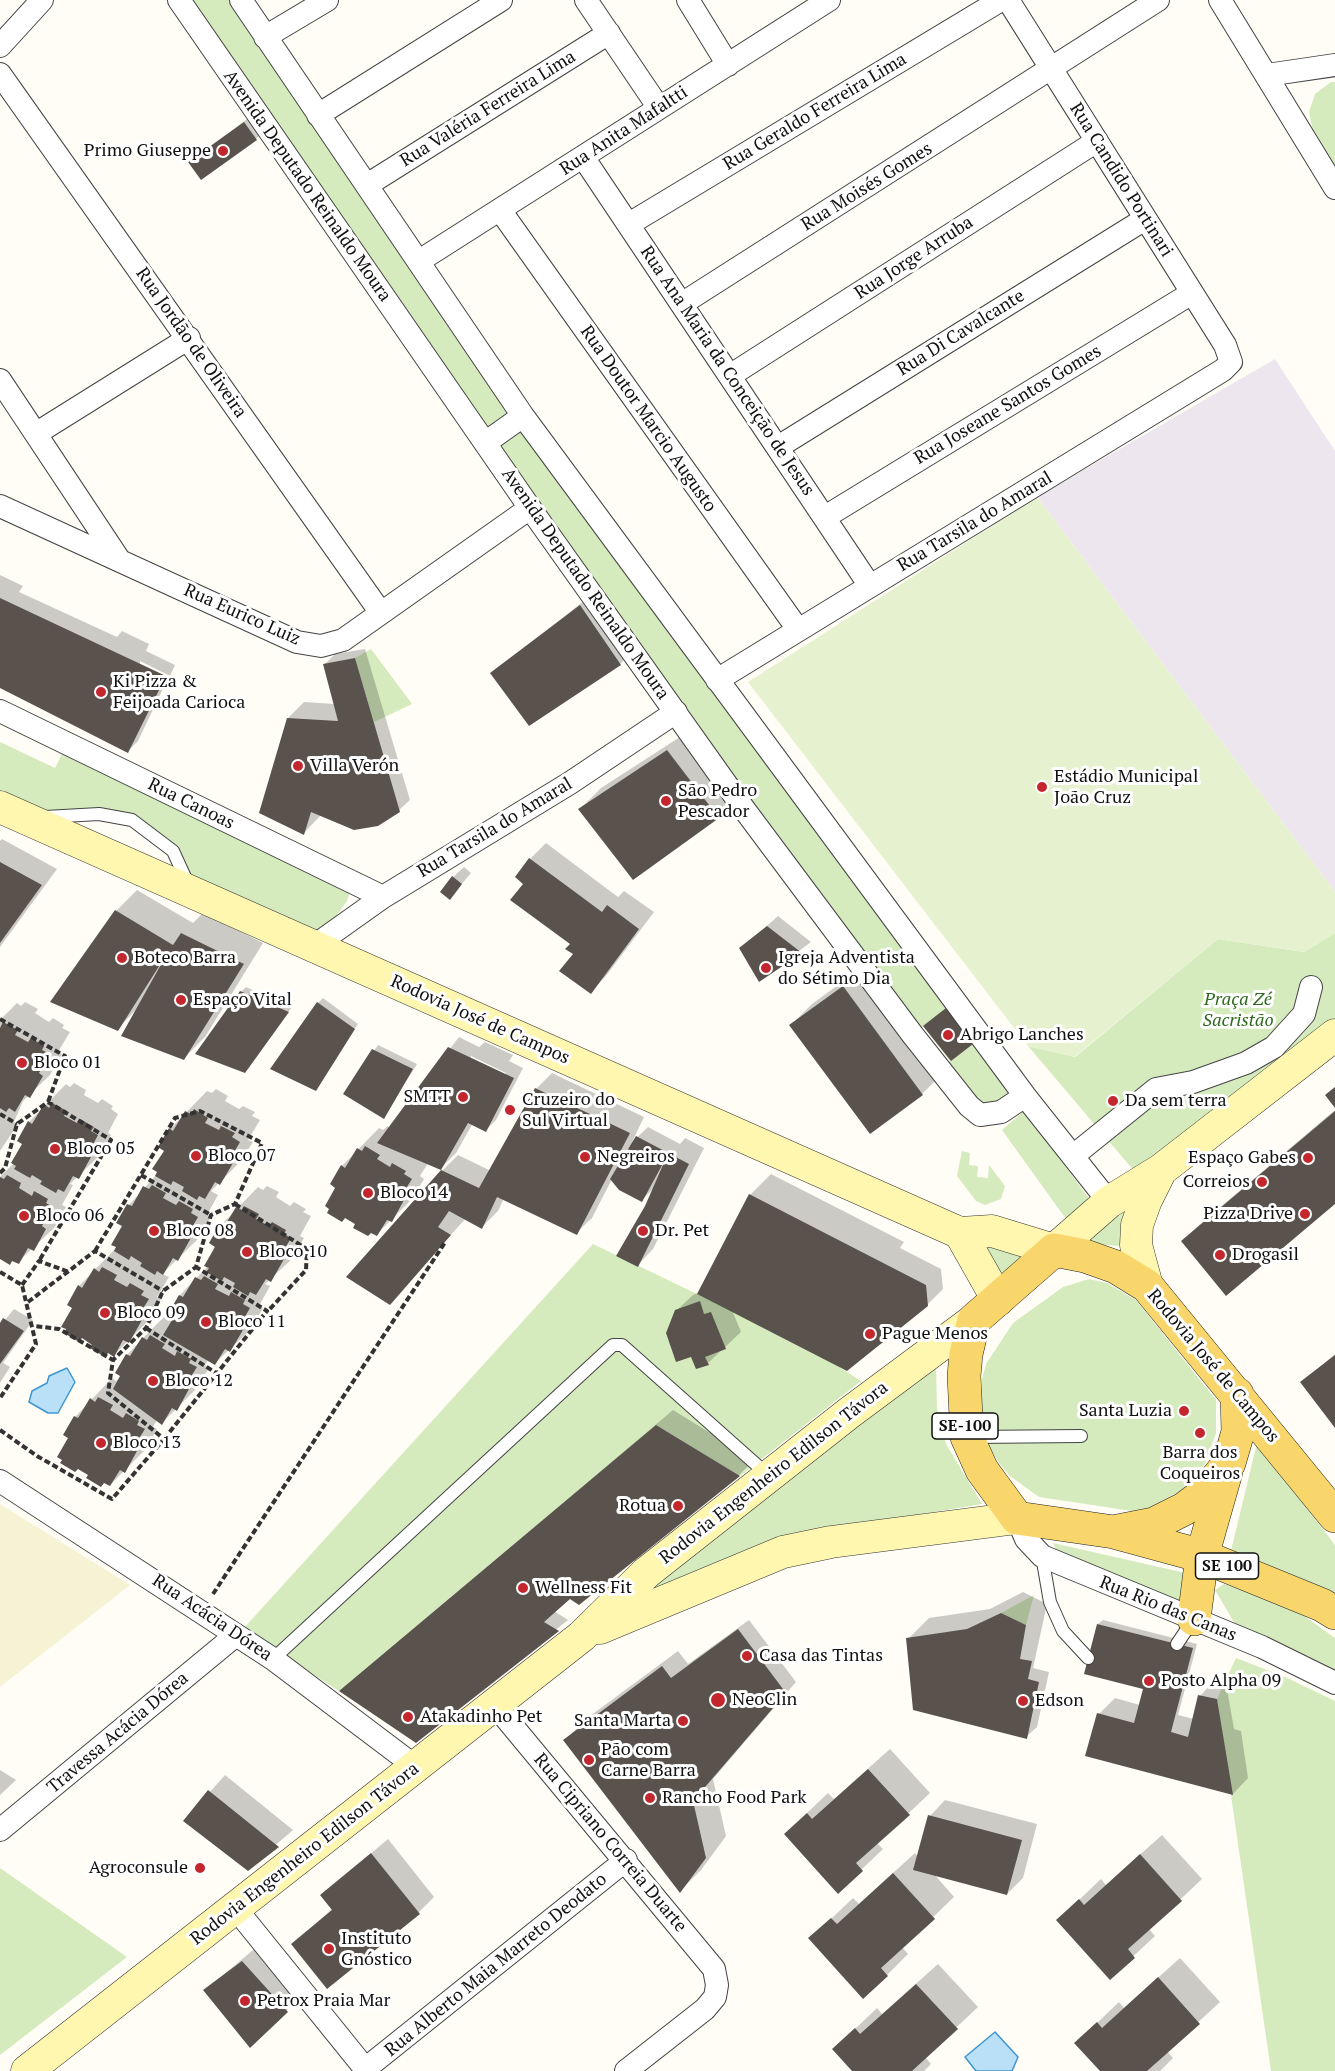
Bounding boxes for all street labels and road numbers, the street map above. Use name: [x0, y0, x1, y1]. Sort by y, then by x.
street label: Rua Valéria Ferreira Lima: [396, 46, 580, 172]
street label: Rua Geraldo Ferreira Lima: [719, 49, 911, 175]
street label: Avenida Deputado Reinaldo Moura: [218, 66, 396, 306]
street label: Rua Anita Mafaltti: [556, 82, 692, 180]
street label: Rua Candido Portinari: [1065, 99, 1177, 261]
street label: Rua Moisés Gomes: [798, 138, 936, 236]
street label: Rua Jorge Arruba: [851, 212, 977, 304]
street label: Rua Ana Maria da Conceição de Jesus: [635, 242, 819, 500]
street label: Rua Jordão de Oliveira: [131, 264, 251, 422]
street label: Rua Di Cavalcante: [893, 285, 1029, 381]
street label: Rua Doutor Marcio Augusto: [575, 322, 721, 516]
street label: Rua Joseane Santos Gomes: [911, 341, 1105, 469]
street label: Avenida Deputado Reinaldo Moura: [496, 464, 674, 704]
street label: Rua Tarsila do Amaral: [894, 467, 1056, 577]
street label: Rua Eurico Luiz: [180, 580, 304, 650]
street label: Rua Tarsila do Amaral: [414, 773, 576, 883]
street label: Rua Canoas: [144, 774, 238, 834]
street label: Rodovia José de Campos: [387, 971, 573, 1069]
street label: Rodovia José de Campos: [1143, 1285, 1283, 1447]
street label: Rodovia Engenheiro Edilson Távora: [656, 1377, 892, 1569]
road number: SE-100: [932, 1413, 998, 1439]
road number: SE 100: [1196, 1553, 1258, 1579]
street label: Rua Acácia Dórea: [148, 1570, 276, 1666]
street label: Rua Rio das Canas: [1096, 1572, 1240, 1646]
street label: Travessa Acácia Dórea: [43, 1668, 193, 1798]
street label: Rua Cipriano Correia Duarte: [529, 1749, 691, 1937]
street label: Rodovia Engenheiro Edilson Távora: [187, 1758, 423, 1950]
street label: Rua Alberto Maia Marreto Deodato: [381, 1869, 611, 2061]

